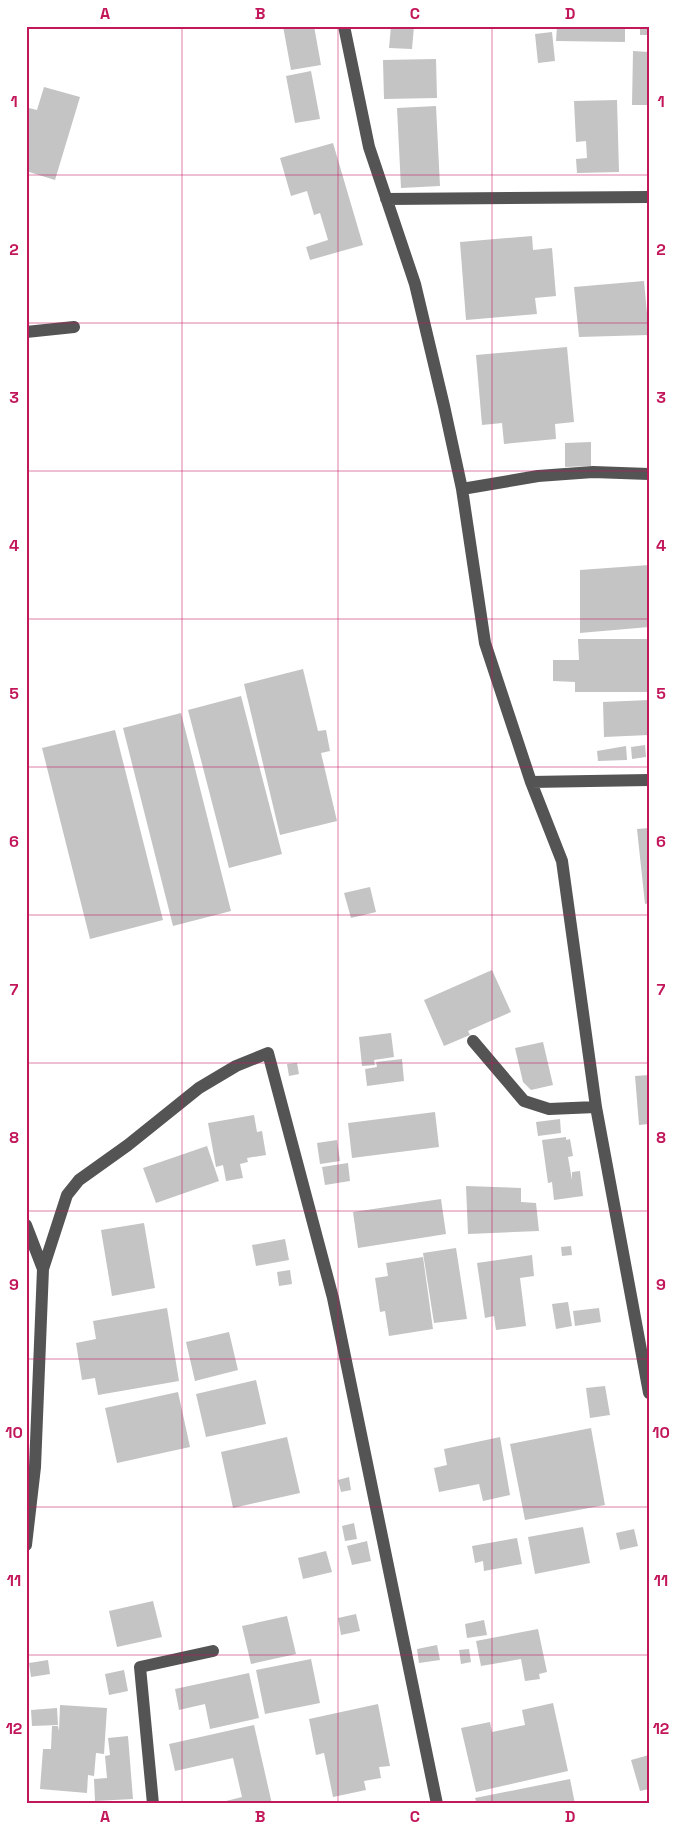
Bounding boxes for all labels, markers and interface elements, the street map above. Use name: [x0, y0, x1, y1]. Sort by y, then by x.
text: A: [100, 3, 110, 24]
text: B: [255, 3, 265, 24]
text: C: [410, 3, 420, 24]
text: D: [565, 3, 575, 24]
text: 1: [10, 91, 18, 112]
text: 1: [657, 91, 665, 112]
text: 2: [9, 239, 19, 260]
text: 2: [656, 239, 666, 260]
text: 3: [9, 387, 19, 408]
text: 3: [656, 387, 666, 408]
text: 4: [9, 535, 19, 556]
text: 4: [656, 535, 666, 556]
text: 5: [9, 683, 19, 704]
text: 5: [656, 683, 666, 704]
text: 6: [9, 831, 19, 852]
text: 6: [656, 831, 666, 852]
text: 7: [10, 979, 19, 1000]
text: 7: [657, 979, 666, 1000]
text: 8: [9, 1127, 19, 1148]
text: 8: [656, 1127, 666, 1148]
text: 9: [9, 1274, 19, 1295]
text: 9: [656, 1274, 666, 1295]
text: 10: [5, 1422, 23, 1443]
text: 10: [652, 1422, 670, 1443]
text: 11: [7, 1570, 21, 1591]
text: 11: [654, 1570, 668, 1591]
text: 12: [6, 1718, 22, 1739]
text: 12: [653, 1718, 669, 1739]
text: A: [100, 1806, 110, 1827]
text: B: [255, 1806, 265, 1827]
text: C: [410, 1806, 420, 1827]
text: D: [565, 1806, 575, 1827]

